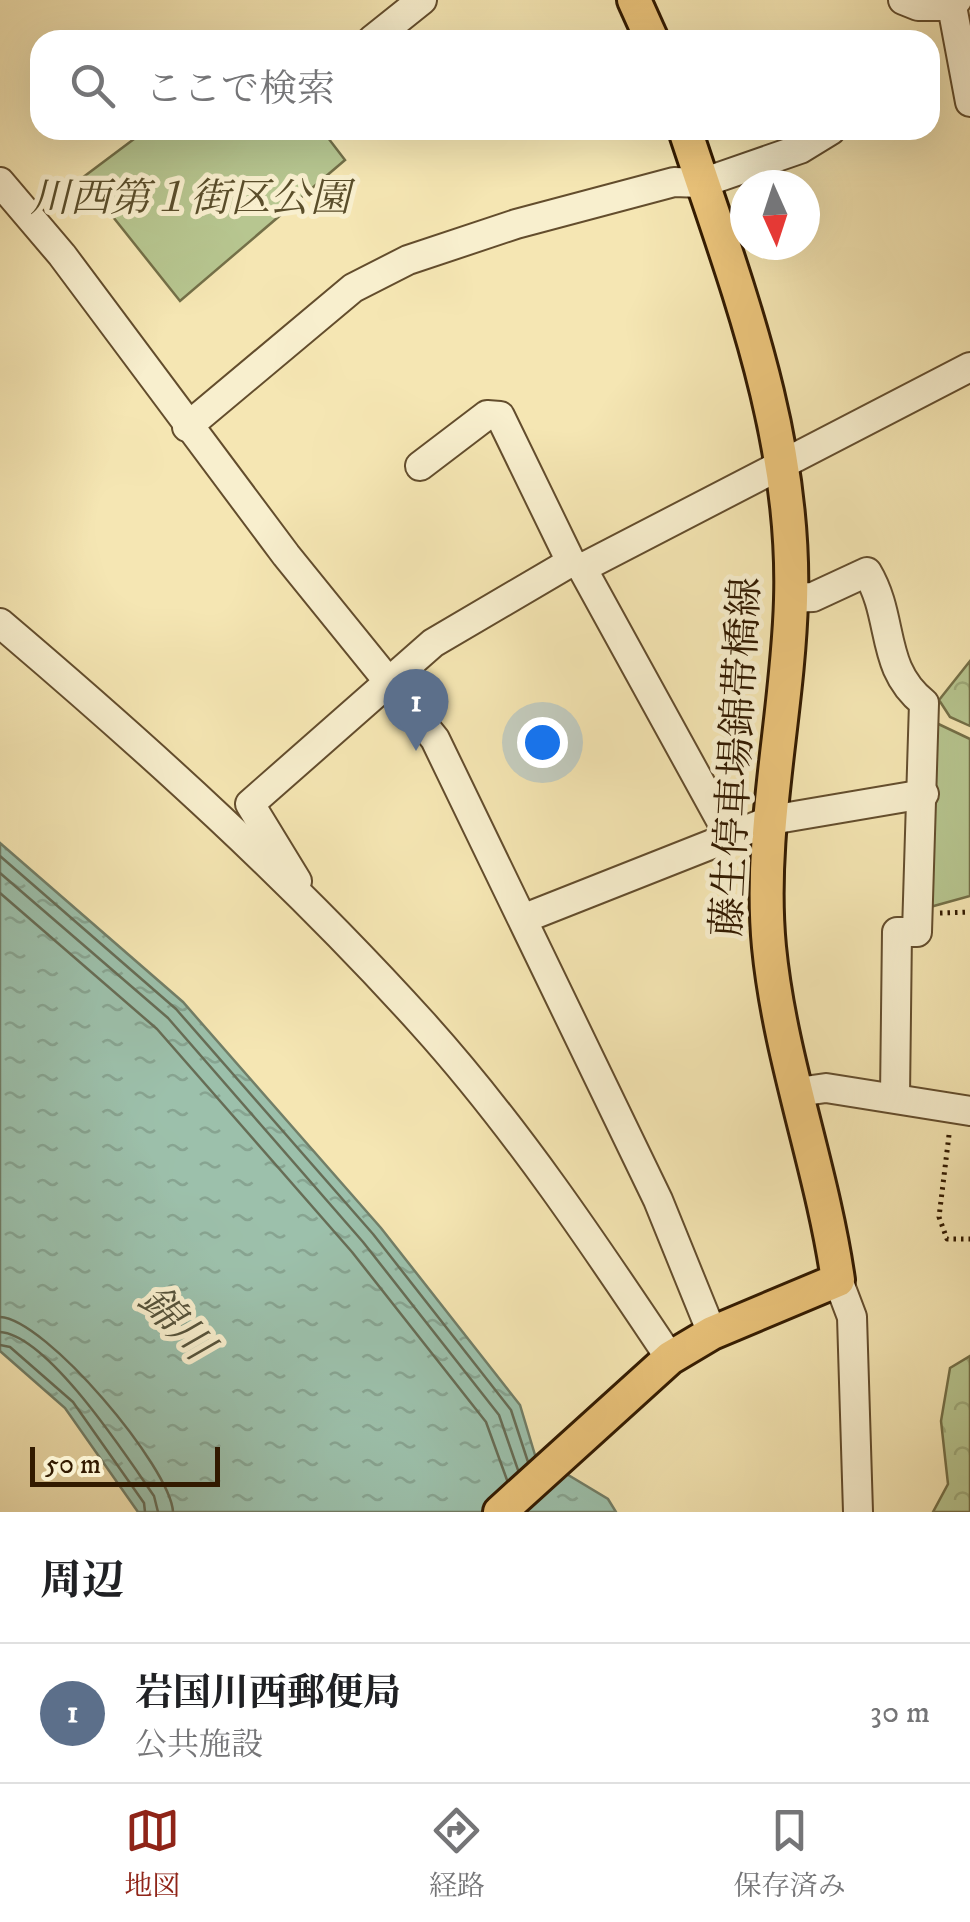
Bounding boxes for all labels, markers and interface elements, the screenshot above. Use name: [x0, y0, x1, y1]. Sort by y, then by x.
search box: [30, 30, 940, 140]
icon: search: [65, 58, 120, 113]
text: ここで検索: [145, 66, 335, 114]
north arrow: [730, 170, 820, 260]
park label: 川西第１街区公園: [30, 175, 356, 225]
street label: 藤生停車場錦帯橋線: [704, 576, 772, 938]
pin: 1: [384, 668, 448, 751]
your location: [517, 717, 568, 768]
water label: 錦川: [127, 1276, 226, 1375]
scale bar: [30, 1442, 220, 1486]
text: 50 m: [45, 1447, 101, 1482]
text: 周辺: [40, 1556, 124, 1608]
text: 岩国川西郵便局: [135, 1670, 401, 1718]
text: 1: [67, 1693, 78, 1733]
text: 30 m: [870, 1693, 930, 1733]
text: 公共施設: [135, 1726, 263, 1766]
tab: 地図: [124, 1803, 180, 1904]
tab: 経路: [429, 1803, 485, 1904]
tab: 保存済み: [734, 1803, 846, 1904]

